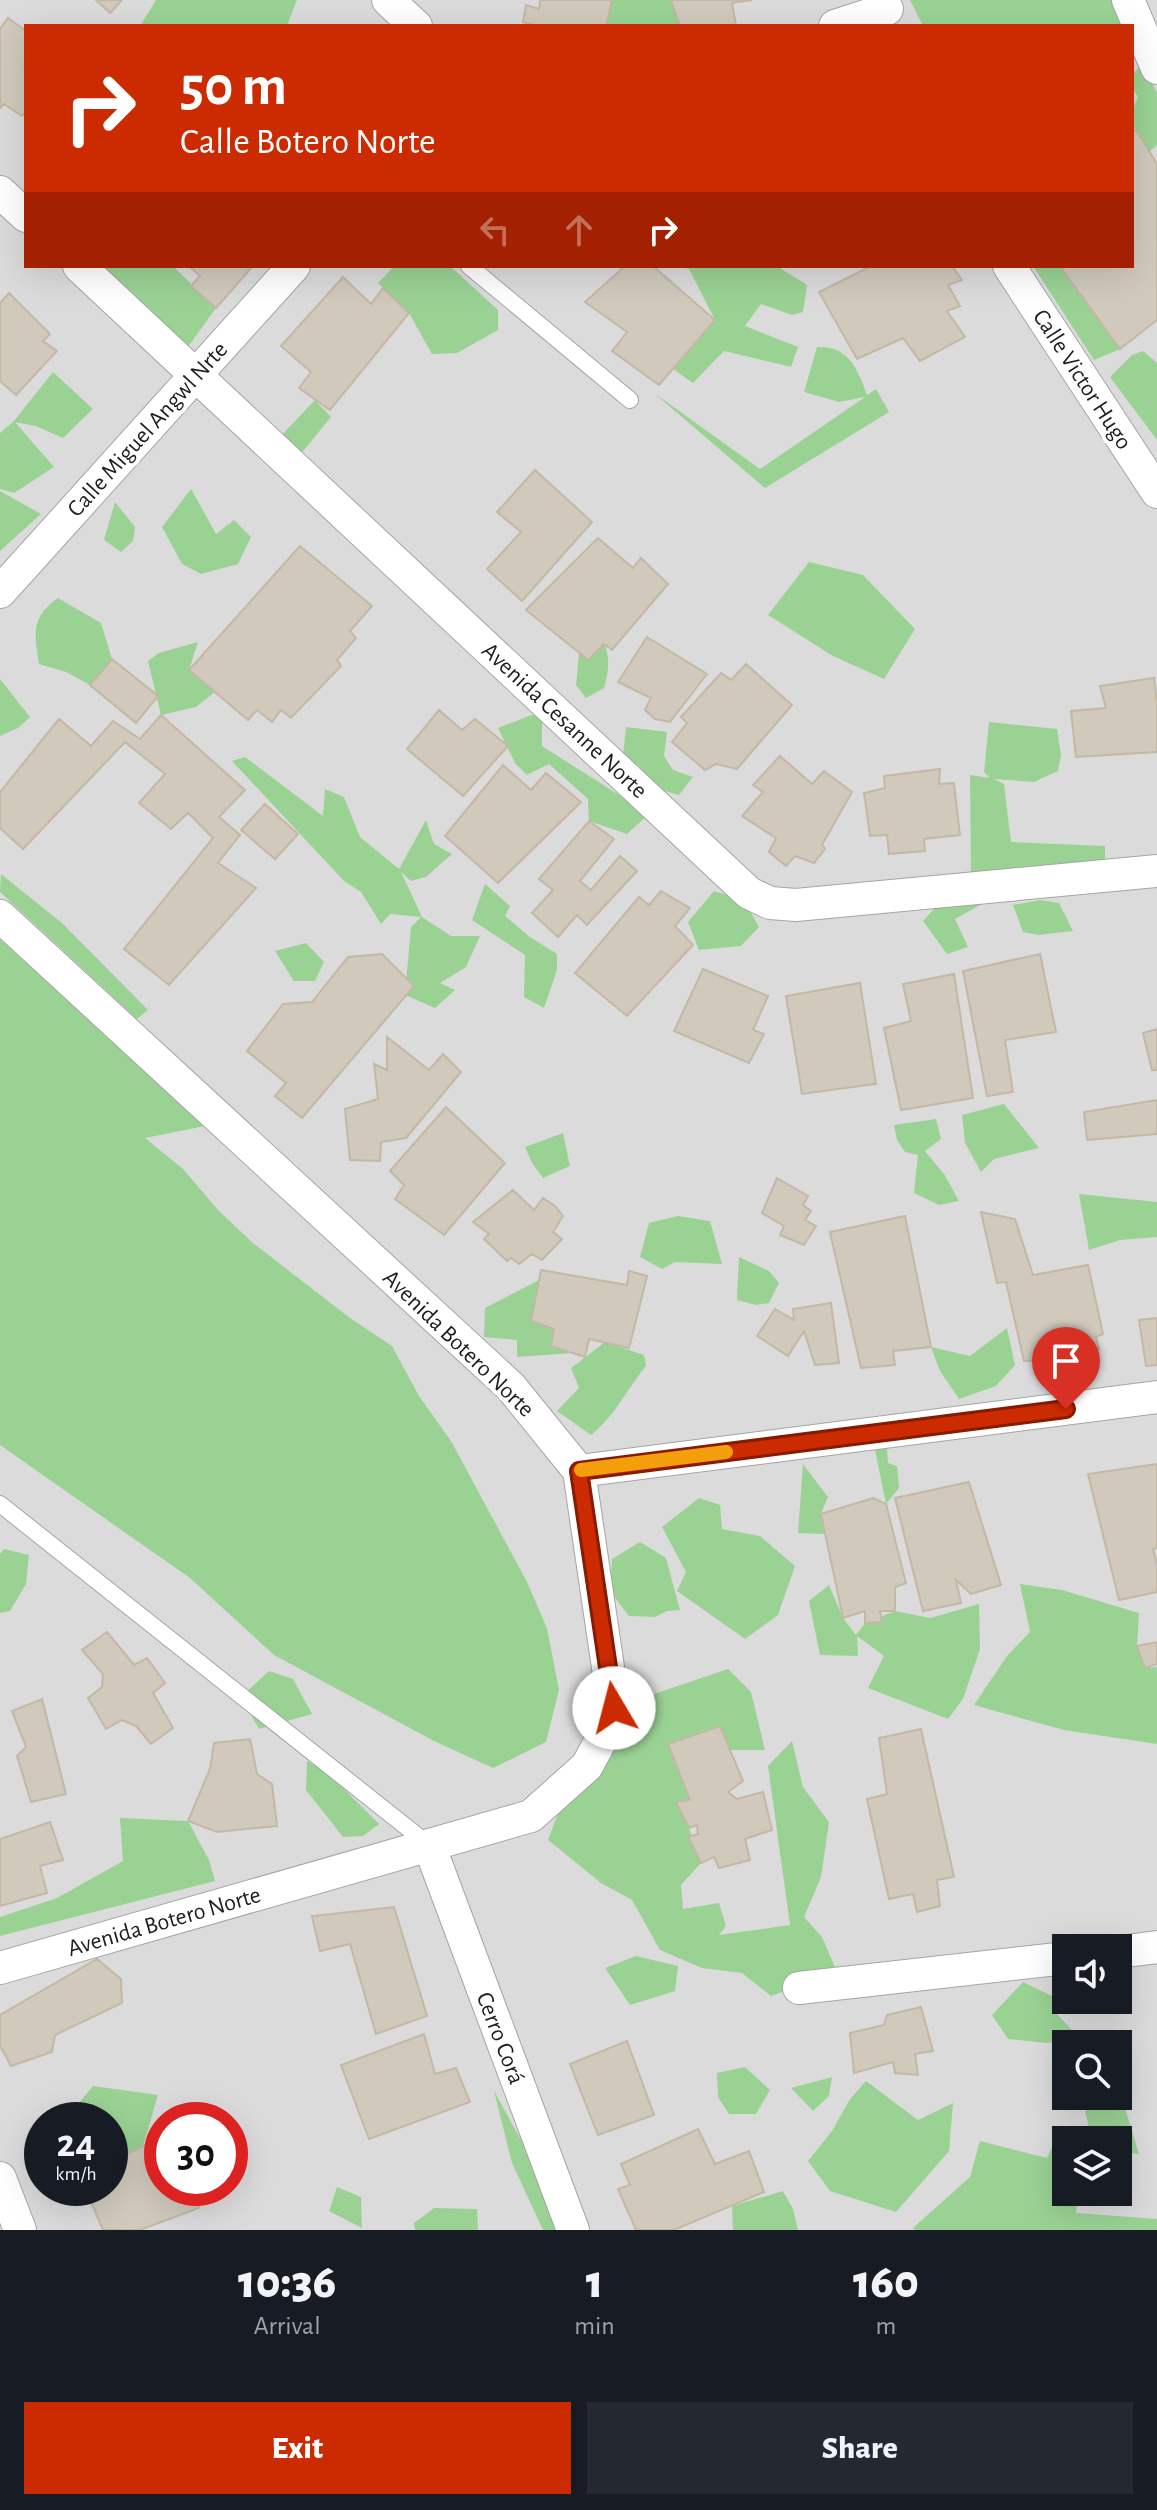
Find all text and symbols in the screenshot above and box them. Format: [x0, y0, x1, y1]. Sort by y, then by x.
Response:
icon: right [48, 56, 152, 160]
text: 50 m [180, 59, 287, 115]
text: Calle Botero Norte [180, 124, 436, 160]
icon: left [473, 208, 517, 252]
icon: ahead [557, 208, 601, 252]
icon: right [641, 208, 685, 252]
street label: Calle Victor Hugo [1028, 305, 1136, 454]
street label: Calle Miguel Angwl Nrte [63, 338, 232, 522]
street label: Avenida Cesanne Norte [477, 638, 651, 803]
street label: Avenida Botero Norte [378, 1266, 539, 1422]
pin [1032, 1327, 1100, 1409]
icon: arrive [1044, 1339, 1088, 1383]
position arrow [572, 1666, 656, 1750]
street label: Avenida Botero Norte [65, 1883, 264, 1961]
map controls [1052, 1934, 1132, 2206]
button: sound [1052, 1934, 1132, 2014]
street label: Cerro Corá [472, 1989, 529, 2088]
button: search [1052, 2030, 1132, 2110]
speed limit sign: 30 [144, 2102, 248, 2206]
text: 24 [57, 2124, 95, 2164]
button: layers [1052, 2126, 1132, 2206]
text: km/h [55, 2164, 97, 2184]
text: 10:36 [238, 2259, 336, 2307]
text: 1 [586, 2259, 603, 2307]
text: 160 [853, 2259, 919, 2307]
text: Arrival [254, 2313, 321, 2339]
text: min [574, 2313, 615, 2339]
text: m [875, 2313, 896, 2339]
button: Exit [24, 2402, 571, 2494]
button: Share [587, 2402, 1133, 2494]

